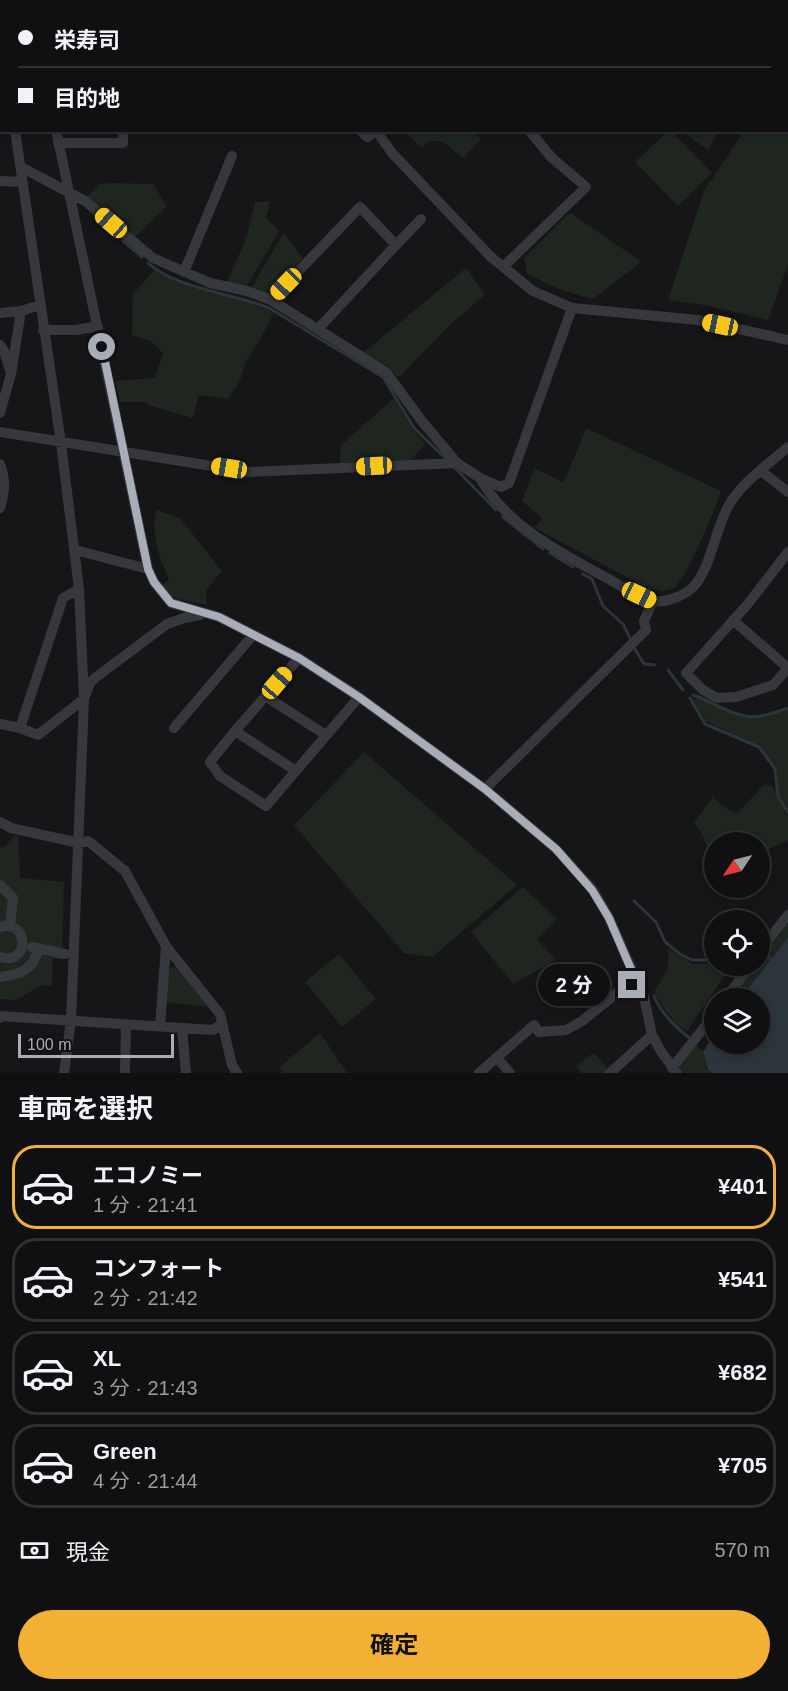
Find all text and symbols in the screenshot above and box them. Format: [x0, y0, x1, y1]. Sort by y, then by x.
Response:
text: 栄寿司 [54, 28, 120, 53]
text: 目的地 [54, 86, 120, 111]
car [92, 204, 130, 242]
car [267, 265, 305, 303]
car [701, 312, 739, 338]
route start [88, 333, 115, 360]
car [210, 456, 248, 480]
car [356, 456, 392, 476]
car [619, 579, 659, 611]
car [258, 664, 296, 702]
north arrow [704, 832, 770, 898]
map controls [704, 832, 770, 1054]
button: locate [704, 910, 770, 976]
callout: 2 分 [539, 964, 611, 1006]
route end [618, 971, 645, 998]
text: 2 分 [556, 974, 592, 996]
button: layers [704, 988, 770, 1054]
scale bar [18, 1031, 174, 1058]
text: 100 m [27, 1036, 71, 1053]
text: 車両を選択 [18, 1094, 153, 1124]
icon: car [21, 1160, 75, 1214]
text: エコノミー [93, 1163, 203, 1188]
text: ¥401 [718, 1174, 767, 1199]
text: 1 分 · 21:41 [93, 1194, 198, 1216]
icon: car [21, 1253, 75, 1307]
text: コンフォート [93, 1256, 224, 1281]
text: ¥541 [718, 1267, 767, 1292]
text: 2 分 · 21:42 [93, 1287, 198, 1309]
icon: car [21, 1346, 75, 1400]
text: XL [93, 1346, 121, 1371]
text: ¥682 [718, 1360, 767, 1385]
text: 3 分 · 21:43 [93, 1377, 198, 1399]
icon: car [21, 1439, 75, 1493]
text: Green [93, 1439, 157, 1464]
text: ¥705 [718, 1453, 767, 1478]
text: 4 分 · 21:44 [93, 1470, 198, 1492]
icon: cash [18, 1534, 51, 1567]
text: 570 m [714, 1539, 770, 1561]
text: 現金 [66, 1540, 110, 1565]
button: 確定 [18, 1610, 770, 1679]

